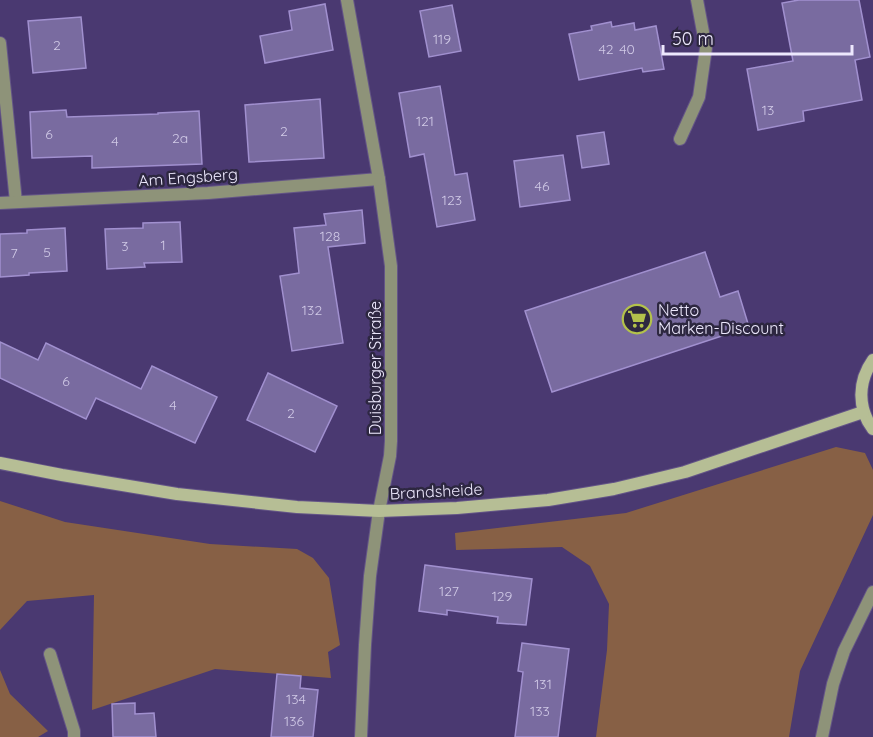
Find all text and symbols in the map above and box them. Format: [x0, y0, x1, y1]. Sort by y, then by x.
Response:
scale bar [663, 18, 852, 56]
text: 50 m [672, 27, 714, 50]
house number: 119 [433, 30, 451, 48]
house number: 2 [53, 36, 61, 54]
house number: 42 [598, 40, 614, 58]
house number: 40 [619, 40, 635, 58]
house number: 13 [762, 101, 774, 119]
house number: 121 [416, 112, 434, 130]
house number: 2 [280, 122, 288, 140]
house number: 6 [45, 125, 53, 143]
house number: 2a [172, 129, 188, 147]
house number: 4 [111, 132, 119, 150]
street label: Am Engsberg [138, 164, 238, 190]
house number: 46 [535, 177, 550, 195]
house number: 123 [442, 191, 462, 209]
house number: 128 [320, 227, 340, 245]
house number: 1 [160, 236, 166, 254]
house number: 3 [121, 237, 129, 255]
house number: 5 [43, 243, 51, 261]
house number: 7 [10, 244, 18, 262]
place label: Netto Marken-Discount [658, 300, 784, 338]
house number: 132 [302, 301, 322, 319]
street label: Duisburger Straße [365, 301, 385, 435]
supermarket icon: Netto Marken-Discount [621, 303, 653, 335]
house number: 6 [62, 372, 70, 390]
house number: 4 [169, 396, 177, 414]
house number: 2 [287, 404, 295, 422]
street label: Brandsheide [389, 479, 483, 503]
house number: 127 [439, 582, 459, 600]
house number: 129 [492, 587, 513, 605]
house number: 131 [534, 675, 552, 693]
house number: 134 [286, 690, 306, 708]
house number: 133 [530, 702, 550, 720]
house number: 136 [284, 712, 304, 730]

